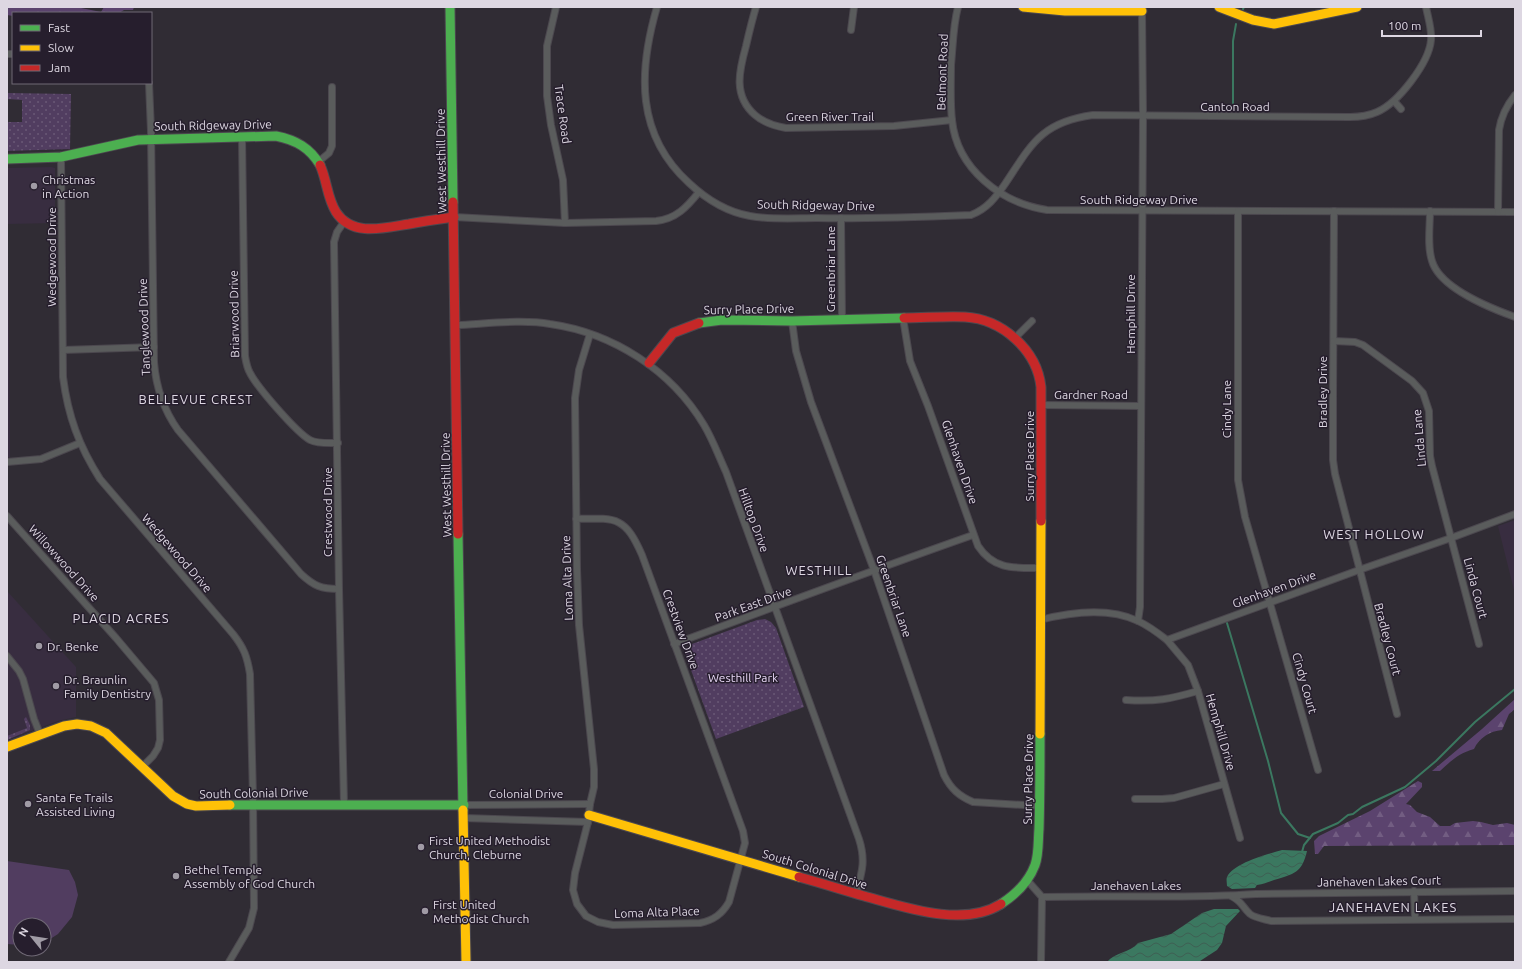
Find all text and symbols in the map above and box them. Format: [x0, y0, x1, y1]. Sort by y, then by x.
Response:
legend [12, 12, 152, 84]
scale bar [1382, 12, 1481, 38]
text: 100 m [1388, 19, 1421, 32]
text: Fast [48, 21, 70, 34]
street label: Belmont Road [934, 33, 950, 111]
text: Slow [48, 41, 74, 54]
text: Jam [48, 61, 70, 74]
street label: Trace Road [552, 84, 574, 144]
street label: Canton Road [1200, 100, 1270, 113]
street label: West Westhill Drive [434, 108, 448, 214]
street label: Green River Trail [786, 110, 874, 123]
street label: South Ridgeway Drive [154, 117, 272, 133]
place label: Christmas in Action [42, 173, 95, 200]
marker: Christmas in Action [29, 181, 39, 191]
street label: South Ridgeway Drive [1080, 193, 1198, 206]
street label: South Ridgeway Drive [757, 197, 875, 213]
street label: Wedgewood Drive [45, 207, 58, 307]
street label: Greenbriar Lane [824, 226, 837, 312]
street label: Briarwood Drive [227, 270, 241, 358]
street label: Hemphill Drive [1124, 274, 1137, 354]
street label: Tanglewood Drive [136, 278, 152, 376]
street label: Surry Place Drive [703, 302, 795, 316]
street label: Bradley Drive [1316, 356, 1329, 428]
street label: Cindy Lane [1220, 380, 1233, 438]
street label: Gardner Road [1054, 388, 1128, 401]
district label: BELLEVUE CREST [139, 392, 253, 406]
street label: Linda Lane [1410, 409, 1428, 467]
street label: Surry Place Drive [1023, 411, 1036, 501]
street label: Glenhaven Drive [940, 418, 980, 506]
street label: West Westhill Drive [439, 432, 453, 538]
street label: Crestwood Drive [321, 467, 334, 557]
street label: Hilltop Drive [736, 486, 772, 554]
street label: Wedgewood Drive [139, 511, 215, 595]
street label: Willowwood Drive [26, 522, 102, 604]
district label: WEST HOLLOW [1323, 527, 1425, 541]
street label: Loma Alta Drive [559, 535, 575, 621]
street label: Greenbriar Lane [874, 553, 914, 639]
street label: Linda Court [1462, 556, 1490, 620]
district label: WESTHILL [786, 563, 852, 577]
street label: Glenhaven Drive [1230, 568, 1318, 610]
street label: Park East Drive [713, 584, 793, 624]
street label: Crestview Drive [660, 587, 702, 671]
street label: Bradley Court [1372, 602, 1404, 677]
district label: PLACID ACRES [72, 611, 170, 625]
place label: Dr. Benke [47, 640, 99, 653]
marker: Dr. Benke [34, 641, 44, 651]
street label: Cindy Court [1290, 651, 1320, 715]
park label: Westhill Park [708, 671, 778, 684]
place label: Dr. Braunlin Family Dentistry [64, 673, 151, 700]
marker: Dr. Braunlin Family Dentistry [51, 681, 61, 691]
street label: Hemphill Drive [1204, 692, 1238, 772]
street label: Surry Place Drive [1021, 733, 1035, 825]
street label: South Colonial Drive [199, 786, 309, 800]
street label: Colonial Drive [489, 787, 563, 800]
place label: Santa Fe Trails Assisted Living [36, 791, 115, 818]
marker: Santa Fe Trails Assisted Living [23, 799, 33, 809]
place label: First United Methodist Church, Cleburne [429, 834, 550, 861]
marker: First United Methodist Church, Cleburne [416, 842, 426, 852]
street label: South Colonial Drive [761, 847, 869, 891]
place label: Bethel Temple Assembly of God Church [184, 863, 315, 890]
marker: Bethel Temple Assembly of God Church [171, 871, 181, 881]
street label: Janehaven Lakes Court [1317, 873, 1441, 889]
street label: Janehaven Lakes [1091, 879, 1181, 892]
place label: First United Methodist Church [433, 898, 529, 925]
district label: JANEHAVEN LAKES [1329, 900, 1457, 914]
street label: Loma Alta Place [614, 904, 700, 920]
marker: First United Methodist Church [420, 906, 430, 916]
north arrow [12, 917, 52, 957]
text: N [16, 925, 31, 939]

